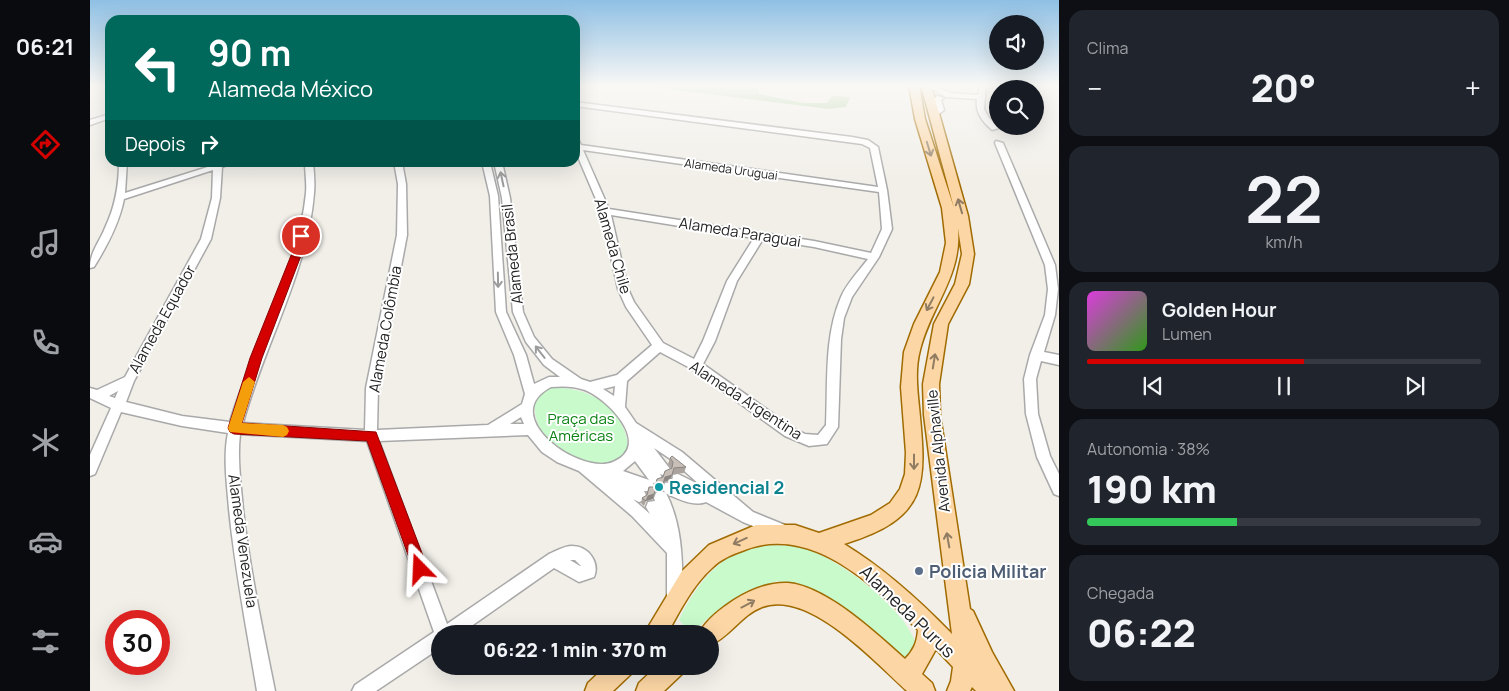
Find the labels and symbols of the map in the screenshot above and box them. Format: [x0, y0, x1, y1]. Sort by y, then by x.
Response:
one-way arrow [925, 141, 935, 157]
street label: Alameda Uruguai [683, 154, 779, 184]
one-way arrow [497, 171, 506, 187]
street label: Alameda Chile [589, 196, 637, 296]
one-way arrow [954, 199, 964, 215]
street label: Alameda Brasil [496, 203, 528, 305]
street label: Alameda Paraguai [678, 212, 802, 252]
pin [280, 215, 322, 257]
street label: Alameda Equador [124, 261, 201, 377]
street label: Alameda Colômbia [364, 264, 406, 394]
one-way arrow [494, 272, 503, 288]
one-way arrow [925, 296, 935, 311]
one-way arrow [535, 346, 546, 359]
one-way arrow [929, 353, 939, 369]
street label: Alameda Argentina [685, 356, 807, 444]
street label: Avenida Alphaville [921, 388, 955, 513]
park label: Praça das Américas [547, 408, 615, 446]
one-way arrow [909, 454, 919, 470]
street label: Alameda Venezuela [223, 473, 263, 609]
place label: Residencial 2 [669, 475, 784, 499]
marker: Residencial 2 [653, 481, 665, 493]
one-way arrow [943, 532, 953, 548]
one-way arrow [733, 536, 748, 546]
position arrow [393, 542, 445, 594]
street label: Alameda Purus [855, 559, 961, 663]
place label: Policia Militar [929, 559, 1047, 583]
marker: Policia Militar [913, 565, 925, 577]
one-way arrow [740, 598, 754, 608]
speed limit sign: 30 [105, 610, 170, 675]

